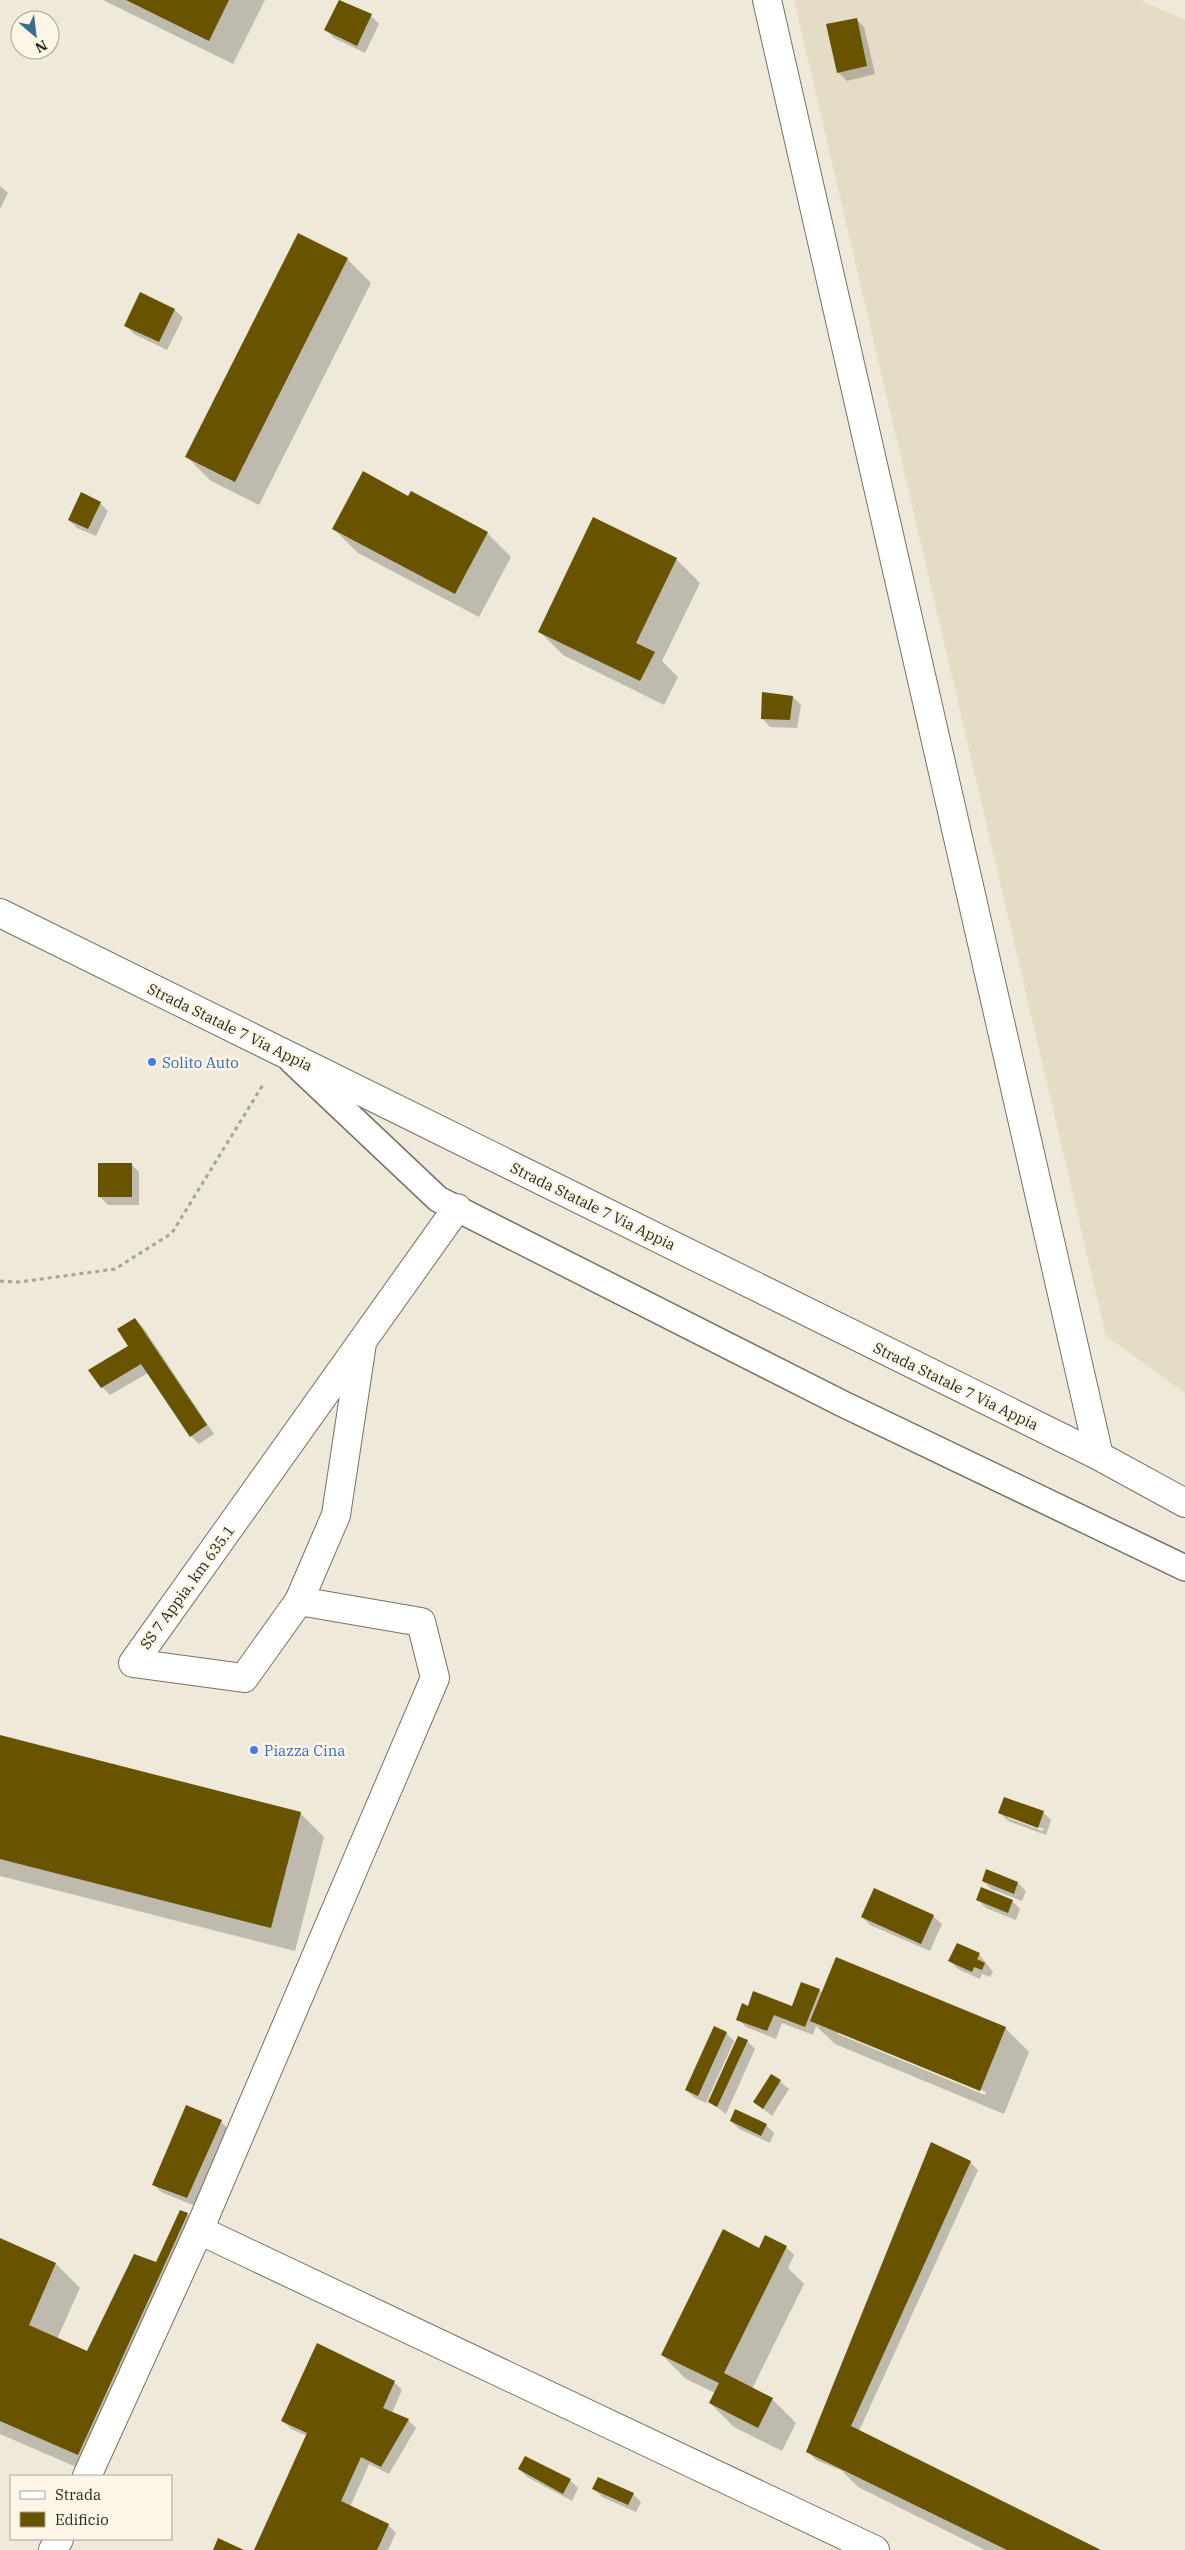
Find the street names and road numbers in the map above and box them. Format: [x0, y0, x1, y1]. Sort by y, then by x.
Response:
street label: Strada Statale 7 Via Appia [144, 979, 316, 1075]
street label: Strada Statale 7 Via Appia [507, 1158, 679, 1254]
street label: Strada Statale 7 Via Appia [870, 1338, 1042, 1434]
street label: SS 7 Appia, km 635.1 [136, 1521, 238, 1653]

